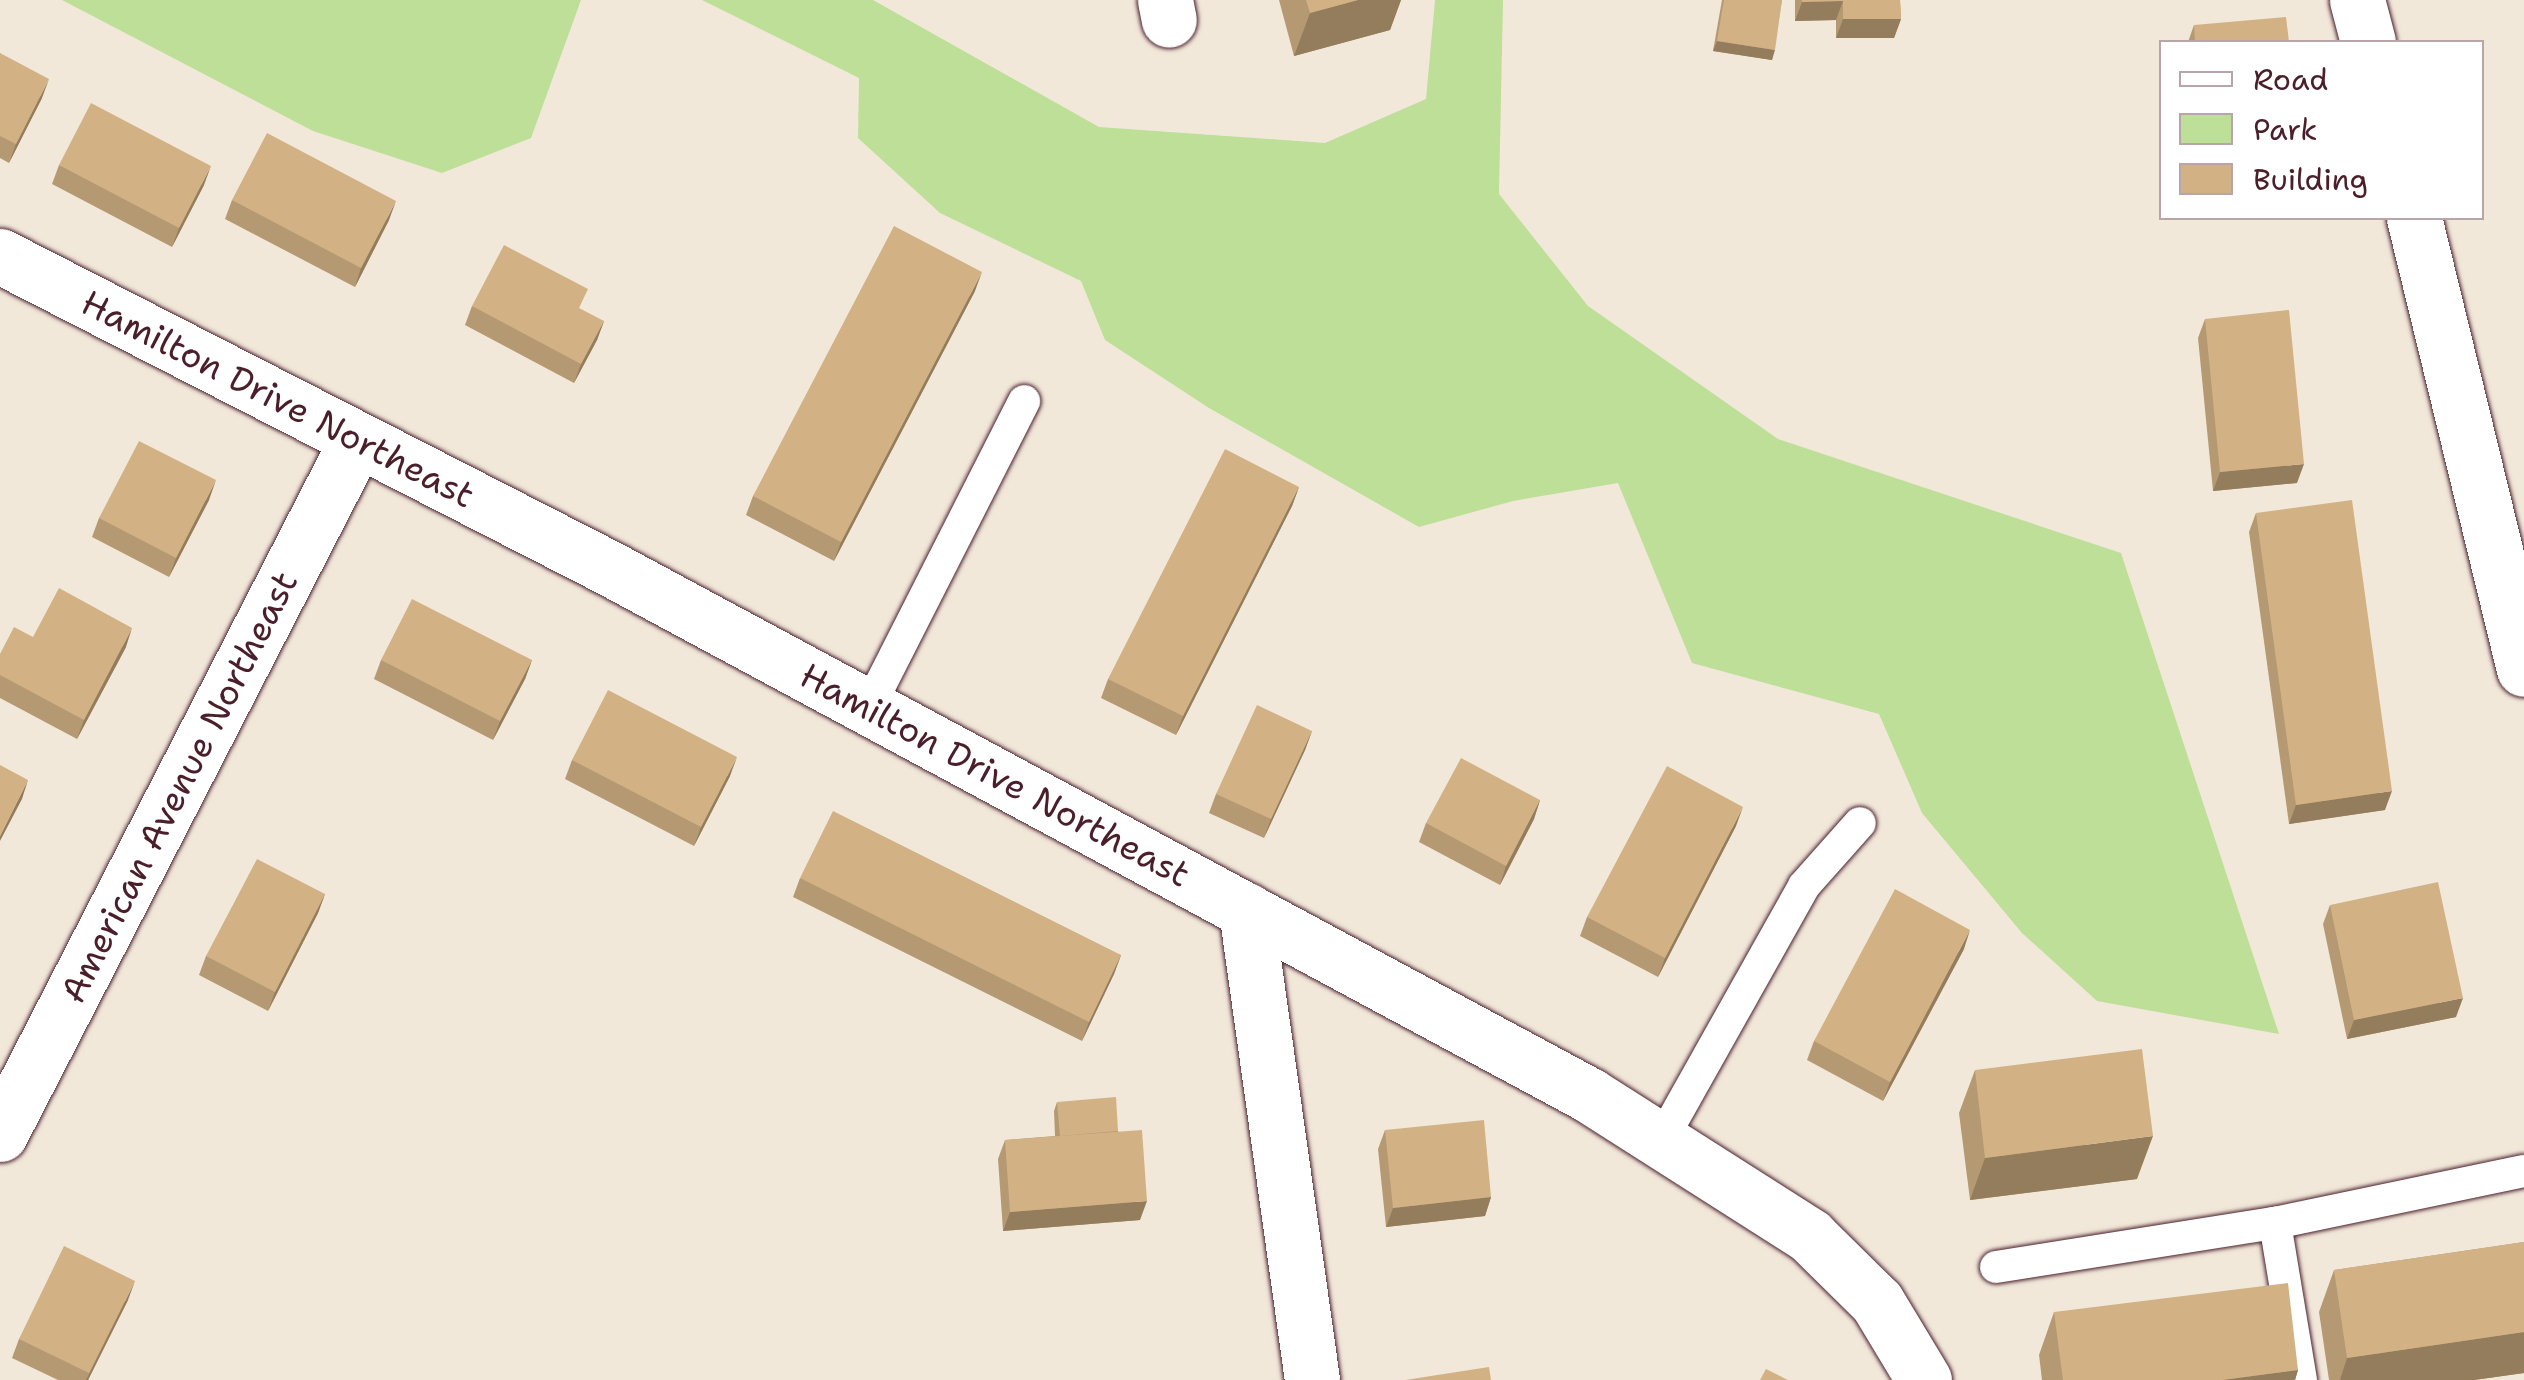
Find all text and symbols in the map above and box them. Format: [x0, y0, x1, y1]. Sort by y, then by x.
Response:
legend [2159, 40, 2484, 220]
text: Road [2253, 59, 2328, 100]
text: Park [2253, 109, 2317, 150]
text: Building [2253, 159, 2368, 200]
street label: Hamilton Drive Northeast [75, 282, 481, 516]
street label: American Avenue Northeast [52, 564, 306, 1010]
street label: Hamilton Drive Northeast [793, 654, 1197, 896]

